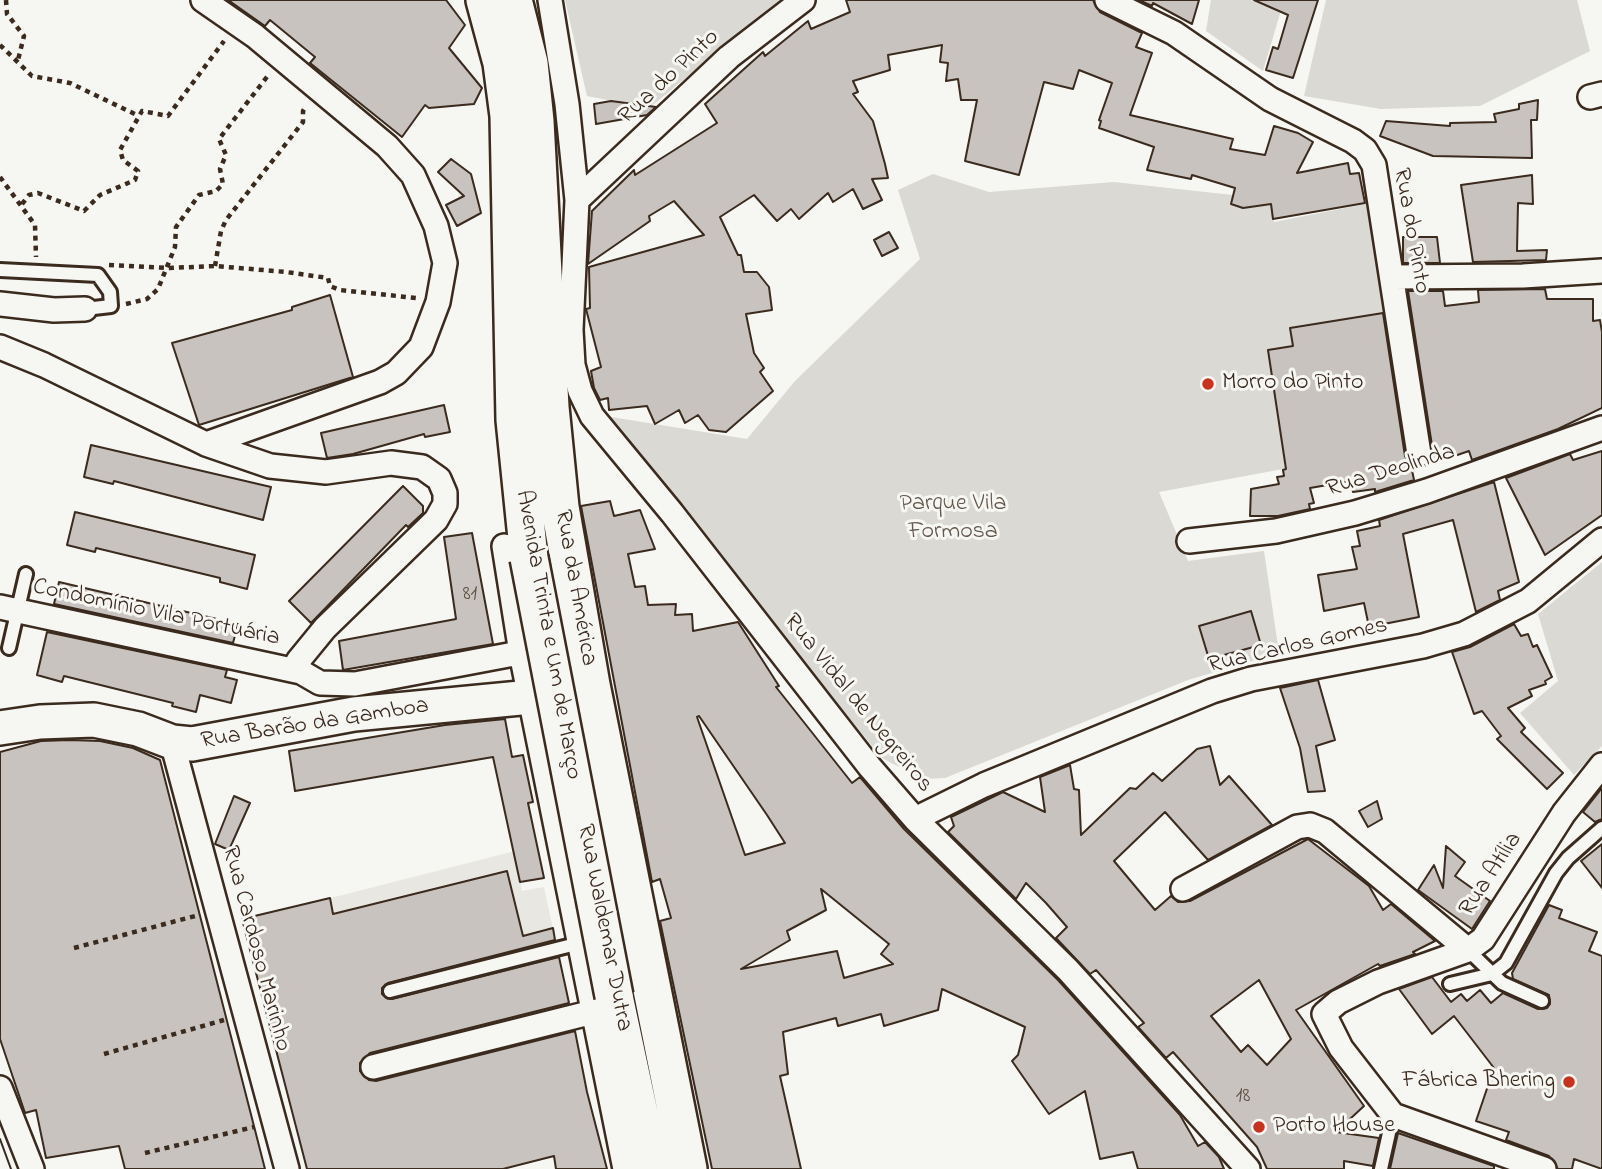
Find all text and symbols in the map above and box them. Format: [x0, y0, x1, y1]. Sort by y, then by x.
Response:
street label: Rua do Pinto [614, 24, 726, 132]
street label: Rua do Pinto [1385, 166, 1435, 296]
place label: Morro do Pinto [1222, 370, 1364, 398]
marker: Morro do Pinto [1200, 376, 1216, 392]
street label: Rua Deolinda [1323, 439, 1459, 505]
street label: Avenida Trinta e Um de Março [507, 488, 587, 782]
park label: Parque Vila Formosa [899, 491, 1007, 547]
street label: Rua da América [546, 508, 602, 668]
street label: Condomínio Vila Portuária [30, 574, 282, 654]
house number: 81 [463, 583, 477, 609]
street label: Rua Vidal de Negreiros [776, 609, 938, 799]
street label: Rua Carlos Gomes [1205, 612, 1391, 682]
street label: Rua Barão da Gamboa [199, 693, 431, 757]
street label: Rua Waldemar Dutra [569, 822, 637, 1034]
street label: Rua Atília [1454, 828, 1530, 922]
street label: Rua Cardoso Marinho [214, 843, 296, 1055]
place label: Fábrica Bhering [1402, 1068, 1555, 1096]
marker: Fábrica Bhering [1561, 1074, 1577, 1090]
house number: 18 [1236, 1085, 1250, 1111]
place label: Porto House [1273, 1113, 1395, 1141]
marker: Porto House [1251, 1119, 1267, 1135]

